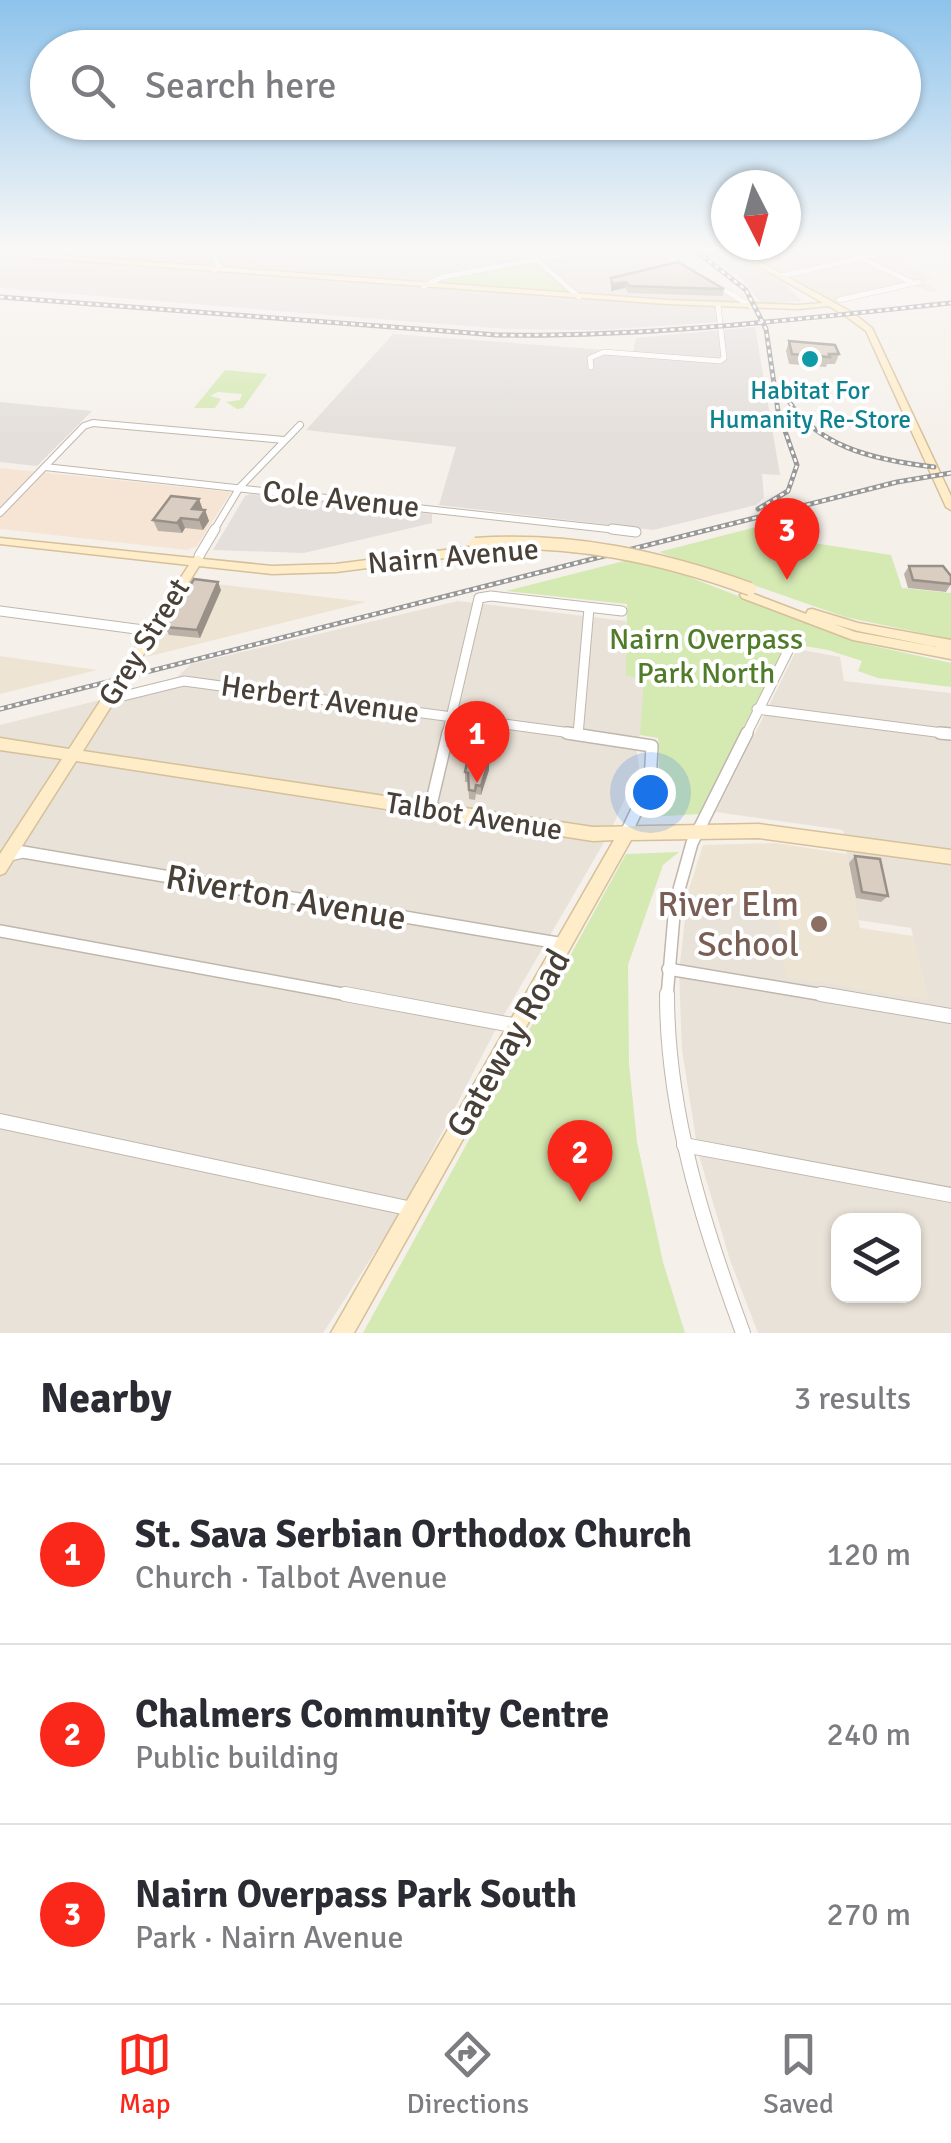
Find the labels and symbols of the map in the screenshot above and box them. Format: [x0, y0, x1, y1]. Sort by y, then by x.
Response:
north arrow [711, 170, 801, 260]
marker: Habitat For Humanity Re-Store [799, 348, 821, 370]
place label: Habitat For Humanity Re-Store [709, 375, 911, 435]
street label: Cole Avenue [261, 473, 421, 526]
pin: 3 [754, 498, 820, 580]
street label: Nairn Avenue [366, 531, 540, 582]
street label: Grey Street [91, 572, 198, 713]
park label: Nairn Overpass Park North [609, 621, 803, 692]
street label: Herbert Avenue [218, 667, 421, 732]
pin: 1 [444, 700, 510, 783]
your location [625, 767, 676, 818]
street label: Talbot Avenue [383, 784, 565, 849]
street label: Riverton Avenue [162, 855, 409, 940]
place label: River Elm School [657, 883, 799, 966]
marker: River Elm School [808, 913, 830, 935]
street label: Gateway Road [437, 942, 580, 1145]
pin: 2 [548, 1120, 612, 1202]

